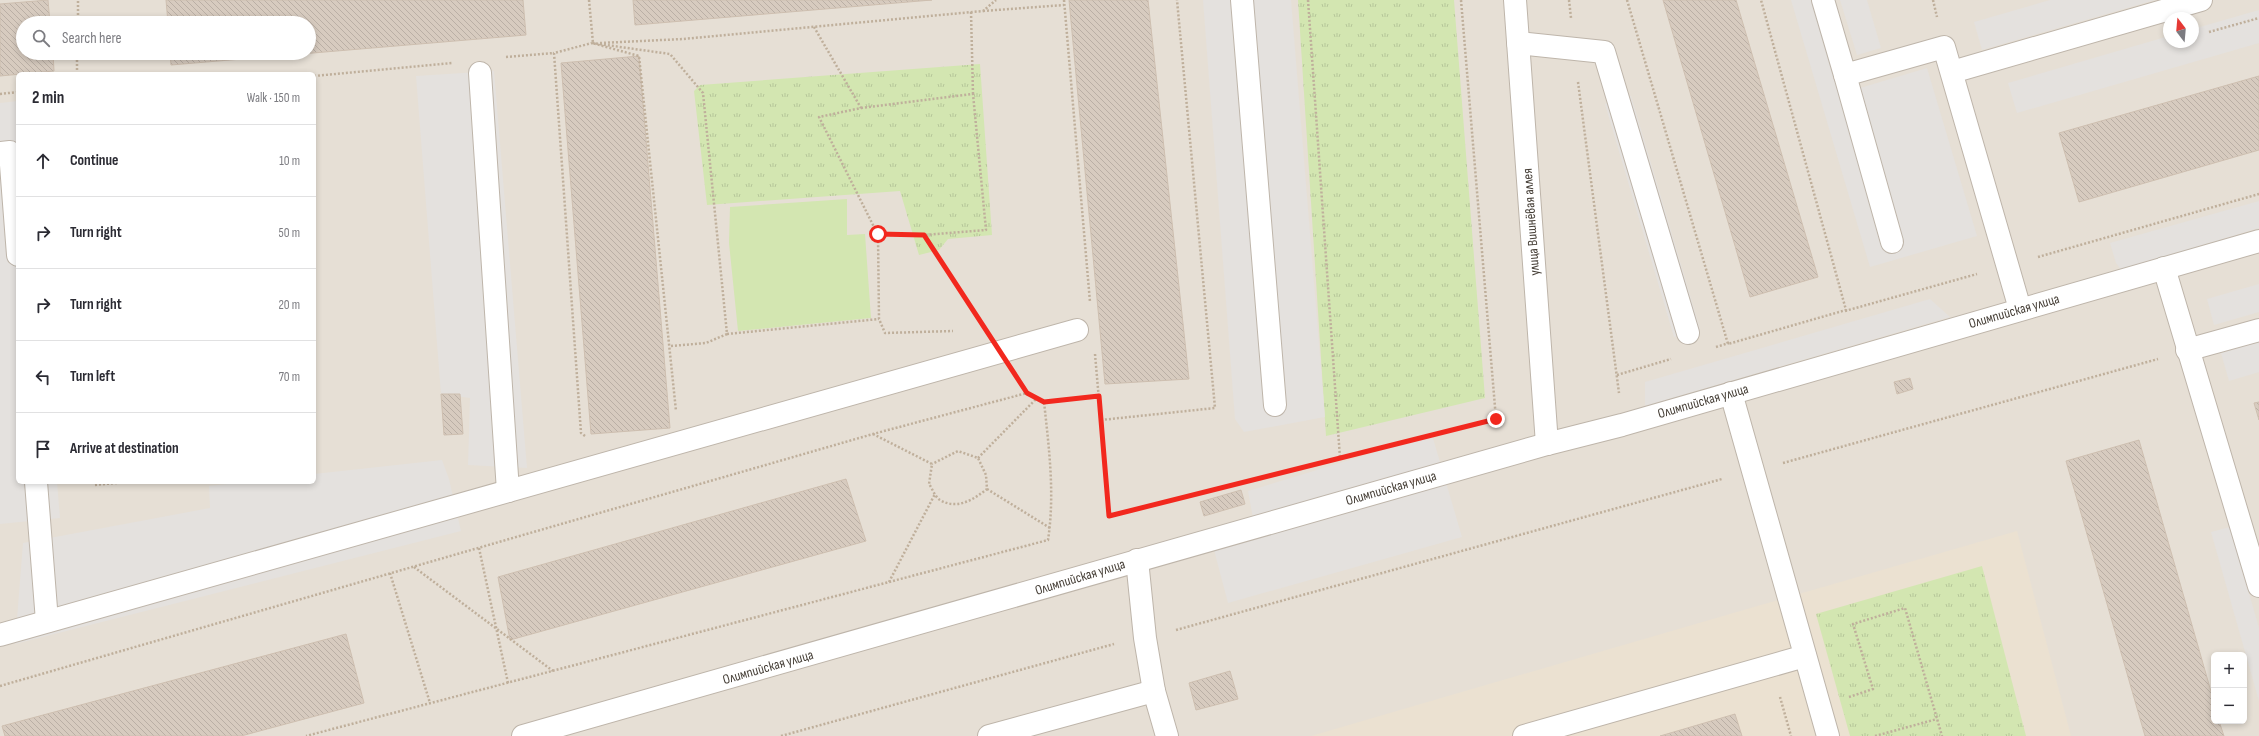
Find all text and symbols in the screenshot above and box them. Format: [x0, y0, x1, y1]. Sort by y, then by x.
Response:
north arrow [2163, 12, 2199, 48]
search box [16, 16, 316, 60]
icon: search [30, 27, 52, 49]
text: Search here [62, 29, 122, 48]
text: 2 min [32, 88, 64, 108]
text: Walk · 150 m [247, 90, 300, 106]
icon: ahead [32, 150, 54, 172]
text: Continue [70, 151, 119, 170]
text: 10 m [279, 153, 300, 169]
street label: улица Вишнёвая аллея [1519, 168, 1543, 276]
icon: right [32, 222, 54, 244]
text: Turn right [70, 223, 122, 242]
text: 50 m [279, 225, 300, 241]
route start [869, 225, 887, 243]
street label: Олимпийская улица [1967, 290, 2061, 332]
icon: right [32, 294, 54, 316]
text: Turn right [70, 295, 122, 314]
text: 20 m [278, 297, 300, 313]
icon: left [32, 366, 54, 388]
text: Turn left [70, 367, 115, 386]
text: 70 m [279, 369, 300, 385]
street label: Олимпийская улица [1656, 380, 1750, 422]
route end [1487, 410, 1505, 428]
icon: arrive [32, 438, 54, 460]
text: Arrive at destination [70, 439, 179, 458]
street label: Олимпийская улица [1344, 467, 1438, 509]
street label: Олимпийская улица [1033, 555, 1127, 599]
street label: Олимпийская улица [721, 646, 815, 688]
map controls [2211, 652, 2247, 724]
button: + [2211, 652, 2247, 688]
button: − [2211, 688, 2247, 724]

